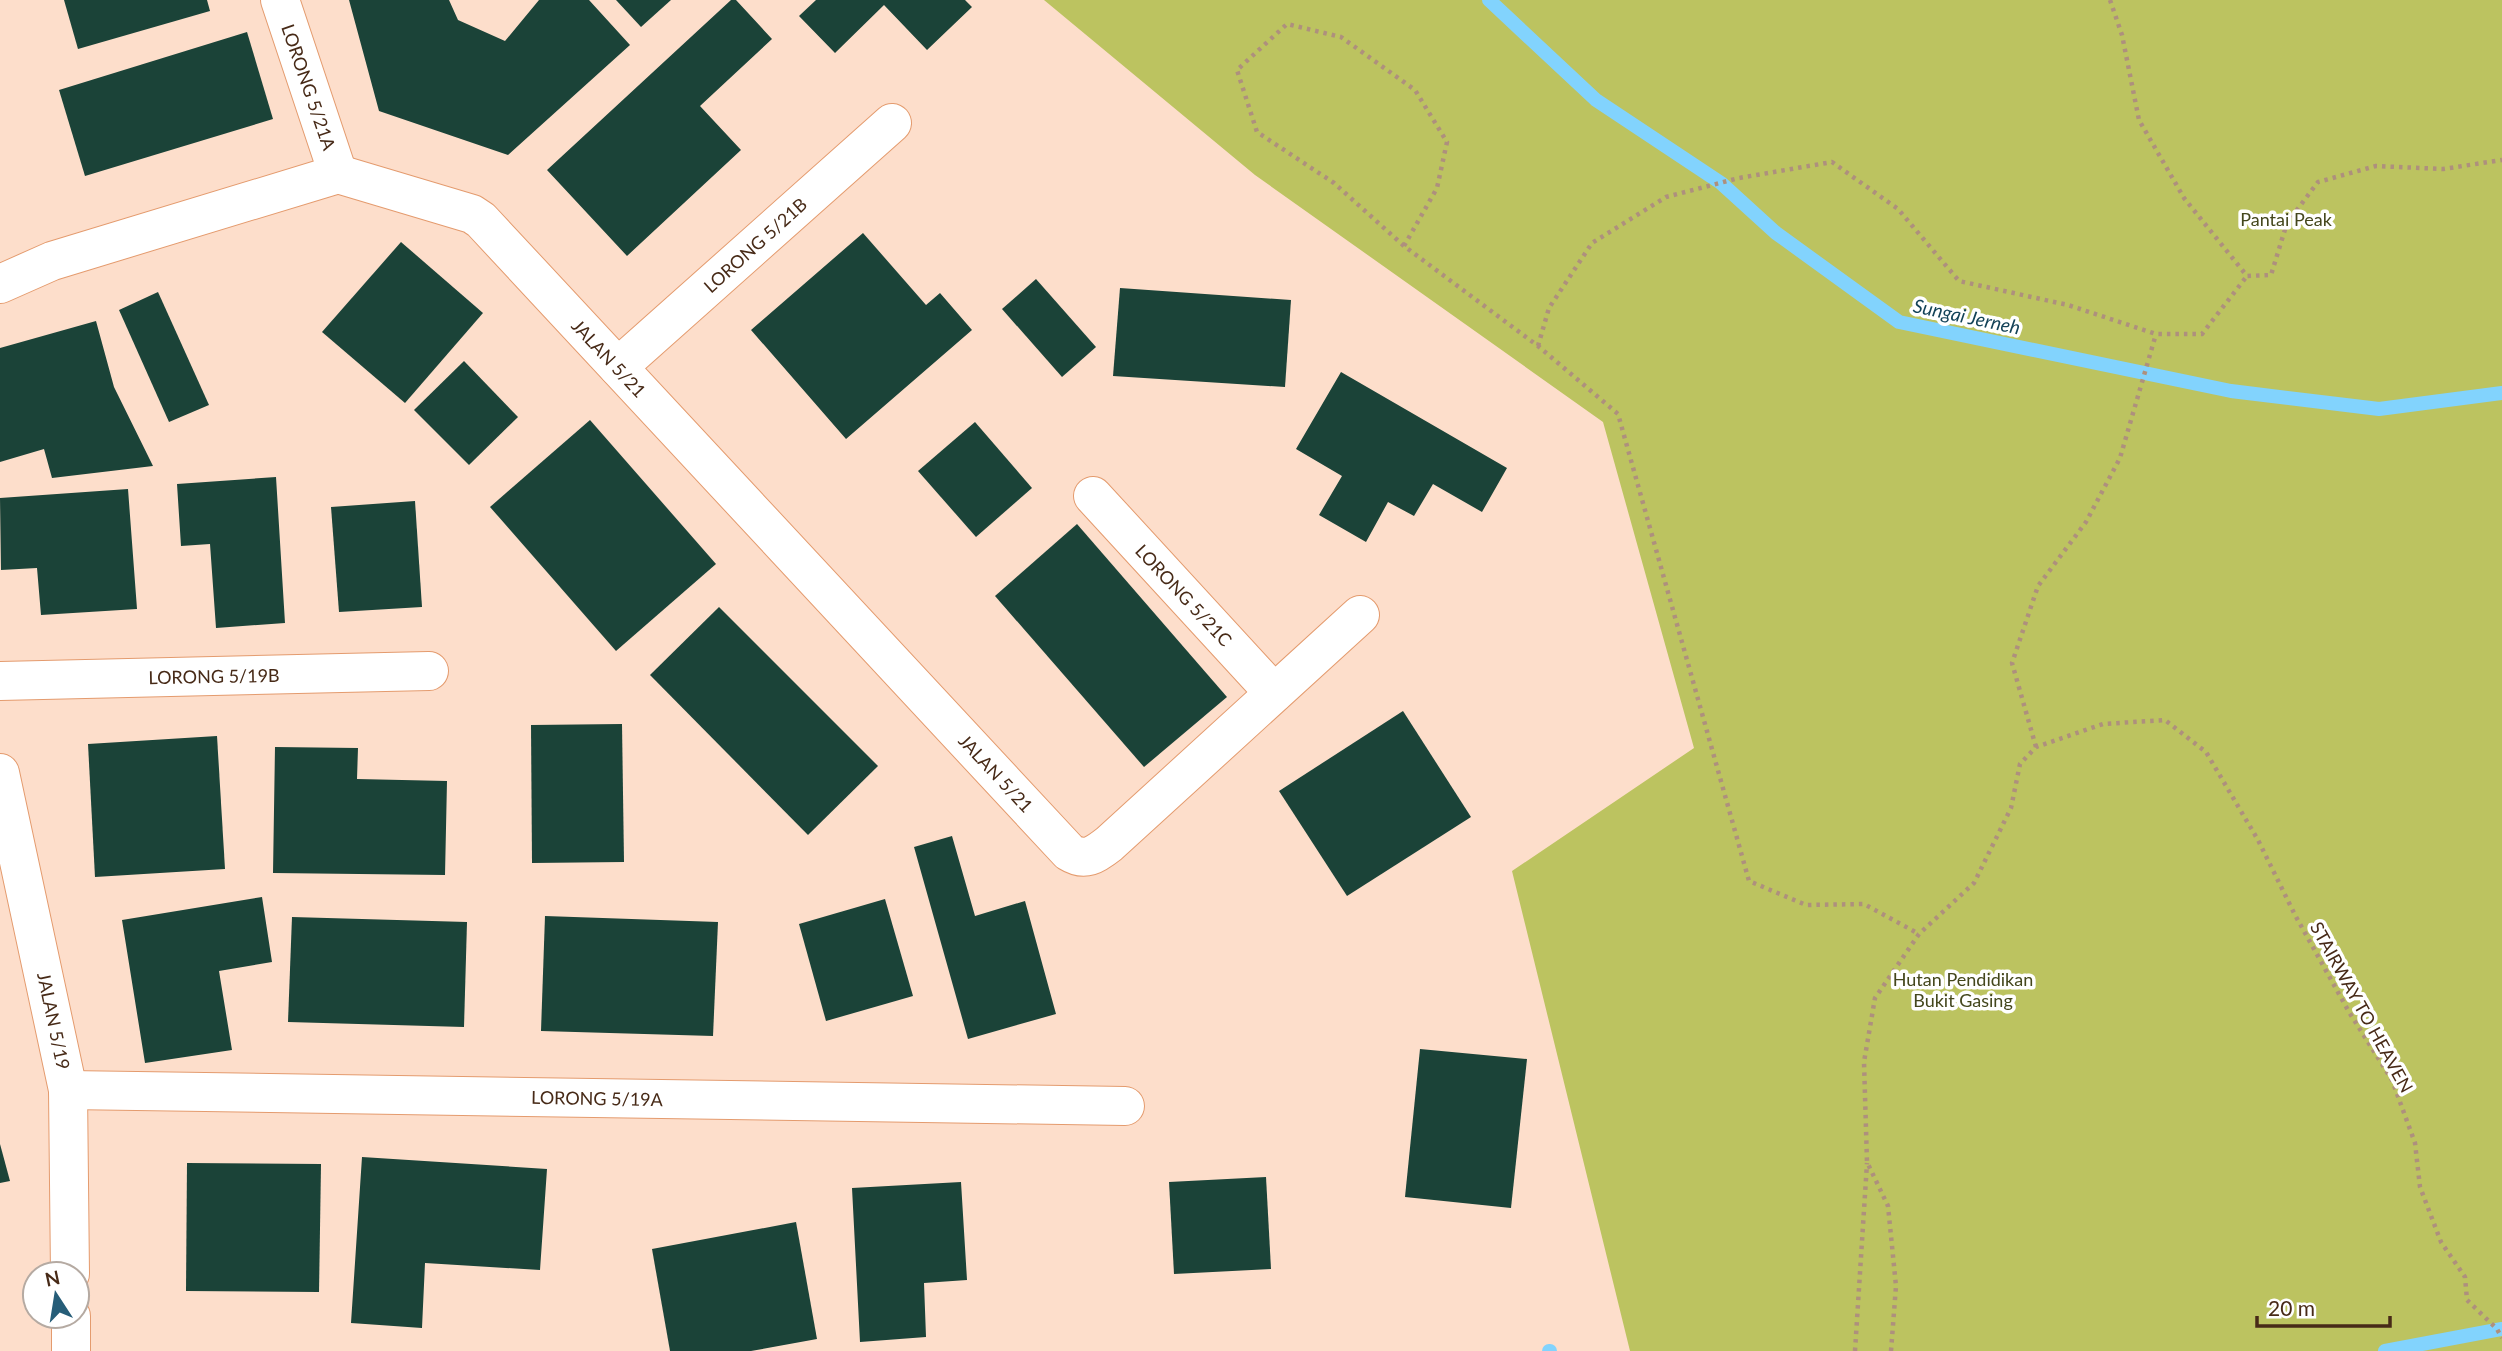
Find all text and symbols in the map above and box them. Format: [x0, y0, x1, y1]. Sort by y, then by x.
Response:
street label: LORONG 5/21A [277, 21, 341, 154]
street label: LORONG 5/21B [699, 193, 811, 297]
park label: Pantai Peak [2240, 208, 2333, 230]
water label: Sungai Jerneh [1911, 293, 2023, 339]
street label: JALAN 5/21 [567, 314, 651, 402]
street label: LORONG 5/21C [1131, 539, 1237, 651]
street label: LORONG 5/19B [148, 664, 280, 688]
street label: JALAN 5/21 [954, 729, 1038, 817]
street label: STAIRWAY TO HEAVEN [2306, 918, 2418, 1096]
park label: Hutan Pendidikan Bukit Gasing [1893, 968, 2033, 1011]
street label: JALAN 5/19 [33, 970, 75, 1072]
street label: LORONG 5/19A [531, 1086, 664, 1110]
north arrow [21, 1260, 91, 1330]
text: N [43, 1265, 62, 1291]
scale bar [2257, 1284, 2390, 1328]
text: 20 m [2268, 1295, 2315, 1320]

